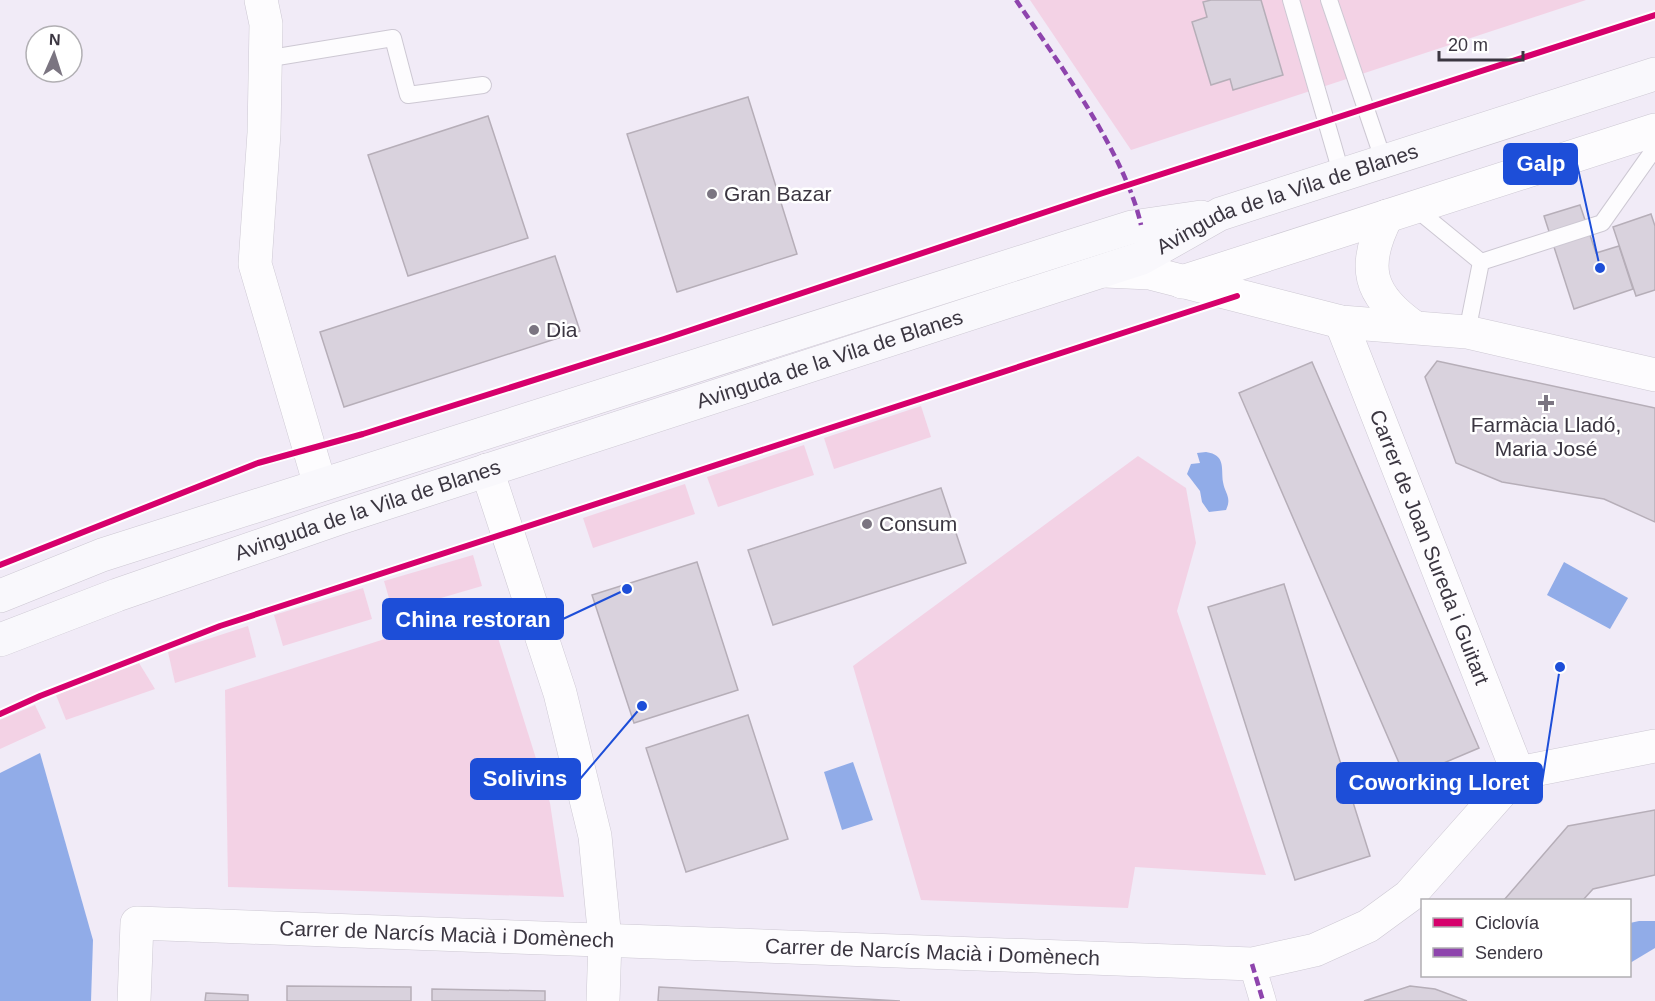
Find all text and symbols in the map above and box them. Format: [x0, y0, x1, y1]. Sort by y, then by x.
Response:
north arrow [24, 24, 84, 84]
scale bar [1439, 24, 1523, 62]
text: N [49, 31, 61, 48]
text: 20 m [1448, 35, 1488, 55]
street label: Avinguda de la Vila de Blanes [1152, 139, 1421, 259]
callout: Galp [1504, 144, 1577, 184]
text: Galp [1517, 151, 1565, 176]
place label: Gran Bazar [724, 182, 831, 205]
marker: Gran Bazar [705, 187, 719, 201]
street label: Avinguda de la Vila de Blanes [693, 305, 965, 413]
place label: Dia [546, 318, 578, 341]
marker: Dia [527, 323, 541, 337]
marker: Farmàcia Lladó, Maria José [1539, 396, 1553, 410]
street label: Carrer de Joan Sureda i Guitart [1366, 406, 1494, 688]
place label: Farmàcia Lladó, Maria José [1471, 413, 1621, 460]
street label: Avinguda de la Vila de Blanes [232, 455, 503, 564]
place label: Consum [879, 512, 957, 535]
marker: Consum [860, 517, 874, 531]
callout: China restoran [383, 599, 563, 639]
text: China restoran [395, 607, 551, 632]
callout: Solivins [471, 759, 580, 799]
callout: Coworking Lloret [1337, 763, 1542, 803]
text: Solivins [483, 766, 567, 791]
text: Coworking Lloret [1349, 770, 1530, 795]
legend [1421, 899, 1631, 977]
text: Ciclovía [1475, 913, 1540, 933]
street label: Carrer de Narcís Macià i Domènech [279, 916, 615, 952]
street label: Carrer de Narcís Macià i Domènech [765, 934, 1100, 969]
text: Sendero [1475, 943, 1543, 963]

